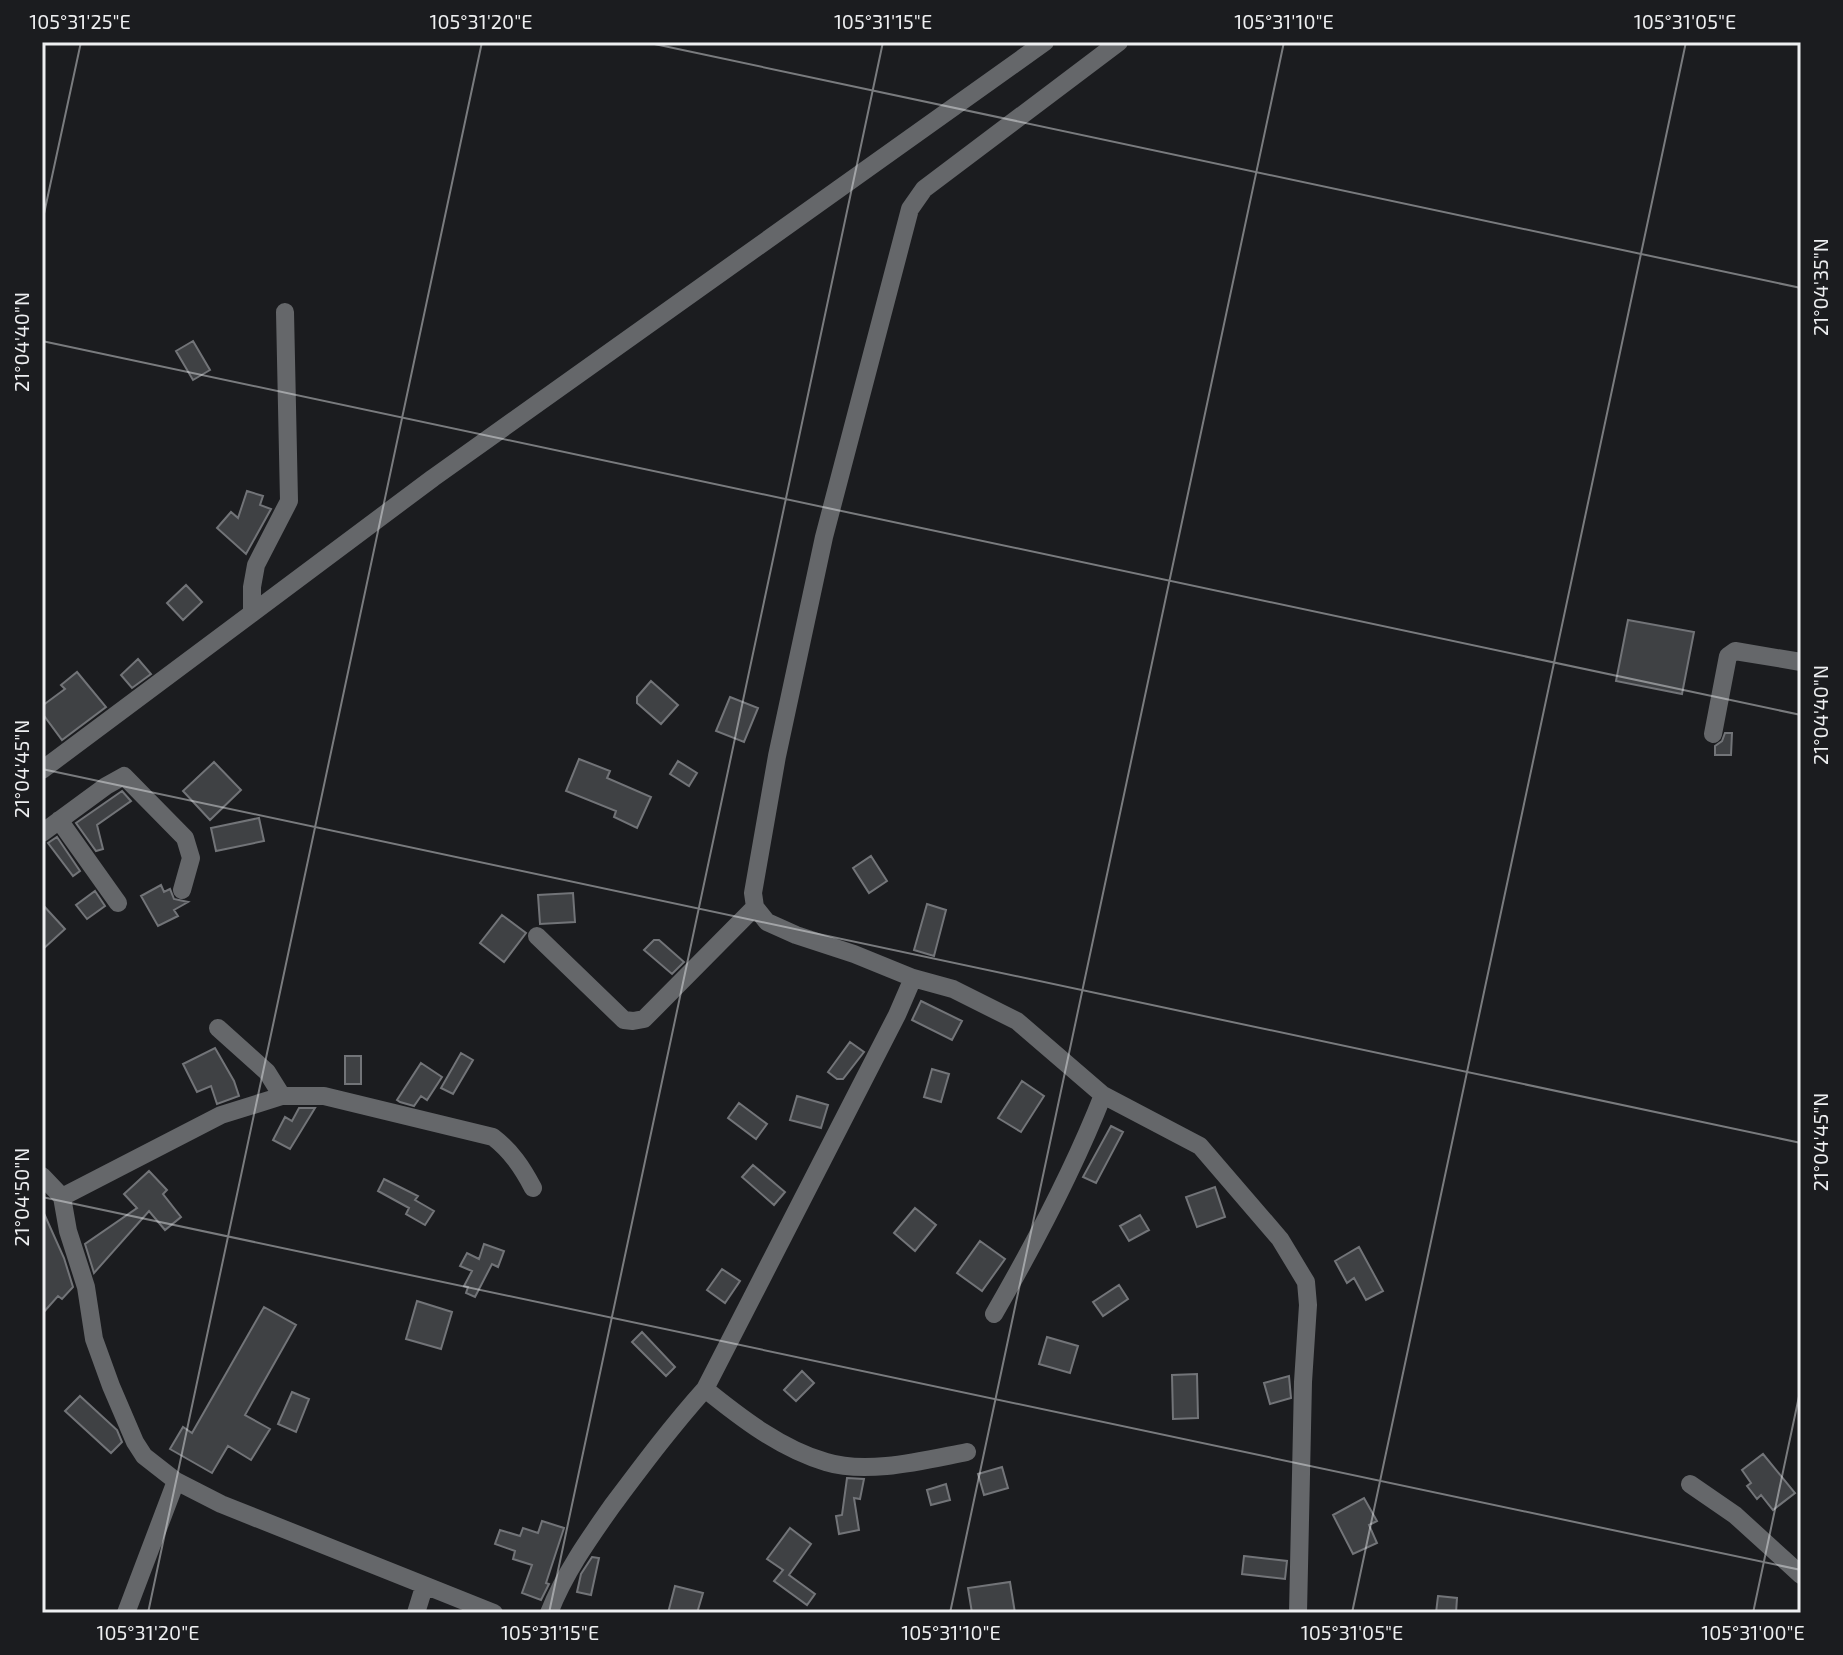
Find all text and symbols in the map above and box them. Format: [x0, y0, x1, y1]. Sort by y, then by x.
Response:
text: 105°31'25"E [29, 9, 131, 33]
text: 105°31'20"E [430, 9, 532, 33]
text: 105°31'15"E [834, 9, 932, 33]
text: 105°31'10"E [1234, 9, 1334, 33]
text: 105°31'05"E [1634, 9, 1736, 33]
text: 21°04'35"N [1808, 238, 1832, 336]
text: 21°04'40"N [9, 292, 33, 392]
text: 21°04'40"N [1808, 665, 1832, 765]
text: 21°04'45"N [9, 720, 33, 818]
text: 21°04'45"N [1808, 1093, 1832, 1191]
text: 21°04'50"N [9, 1148, 33, 1246]
text: 105°31'20"E [97, 1620, 199, 1644]
text: 105°31'15"E [501, 1620, 599, 1644]
text: 105°31'10"E [901, 1620, 1001, 1644]
text: 105°31'05"E [1301, 1620, 1403, 1644]
text: 105°31'00"E [1701, 1620, 1805, 1644]

